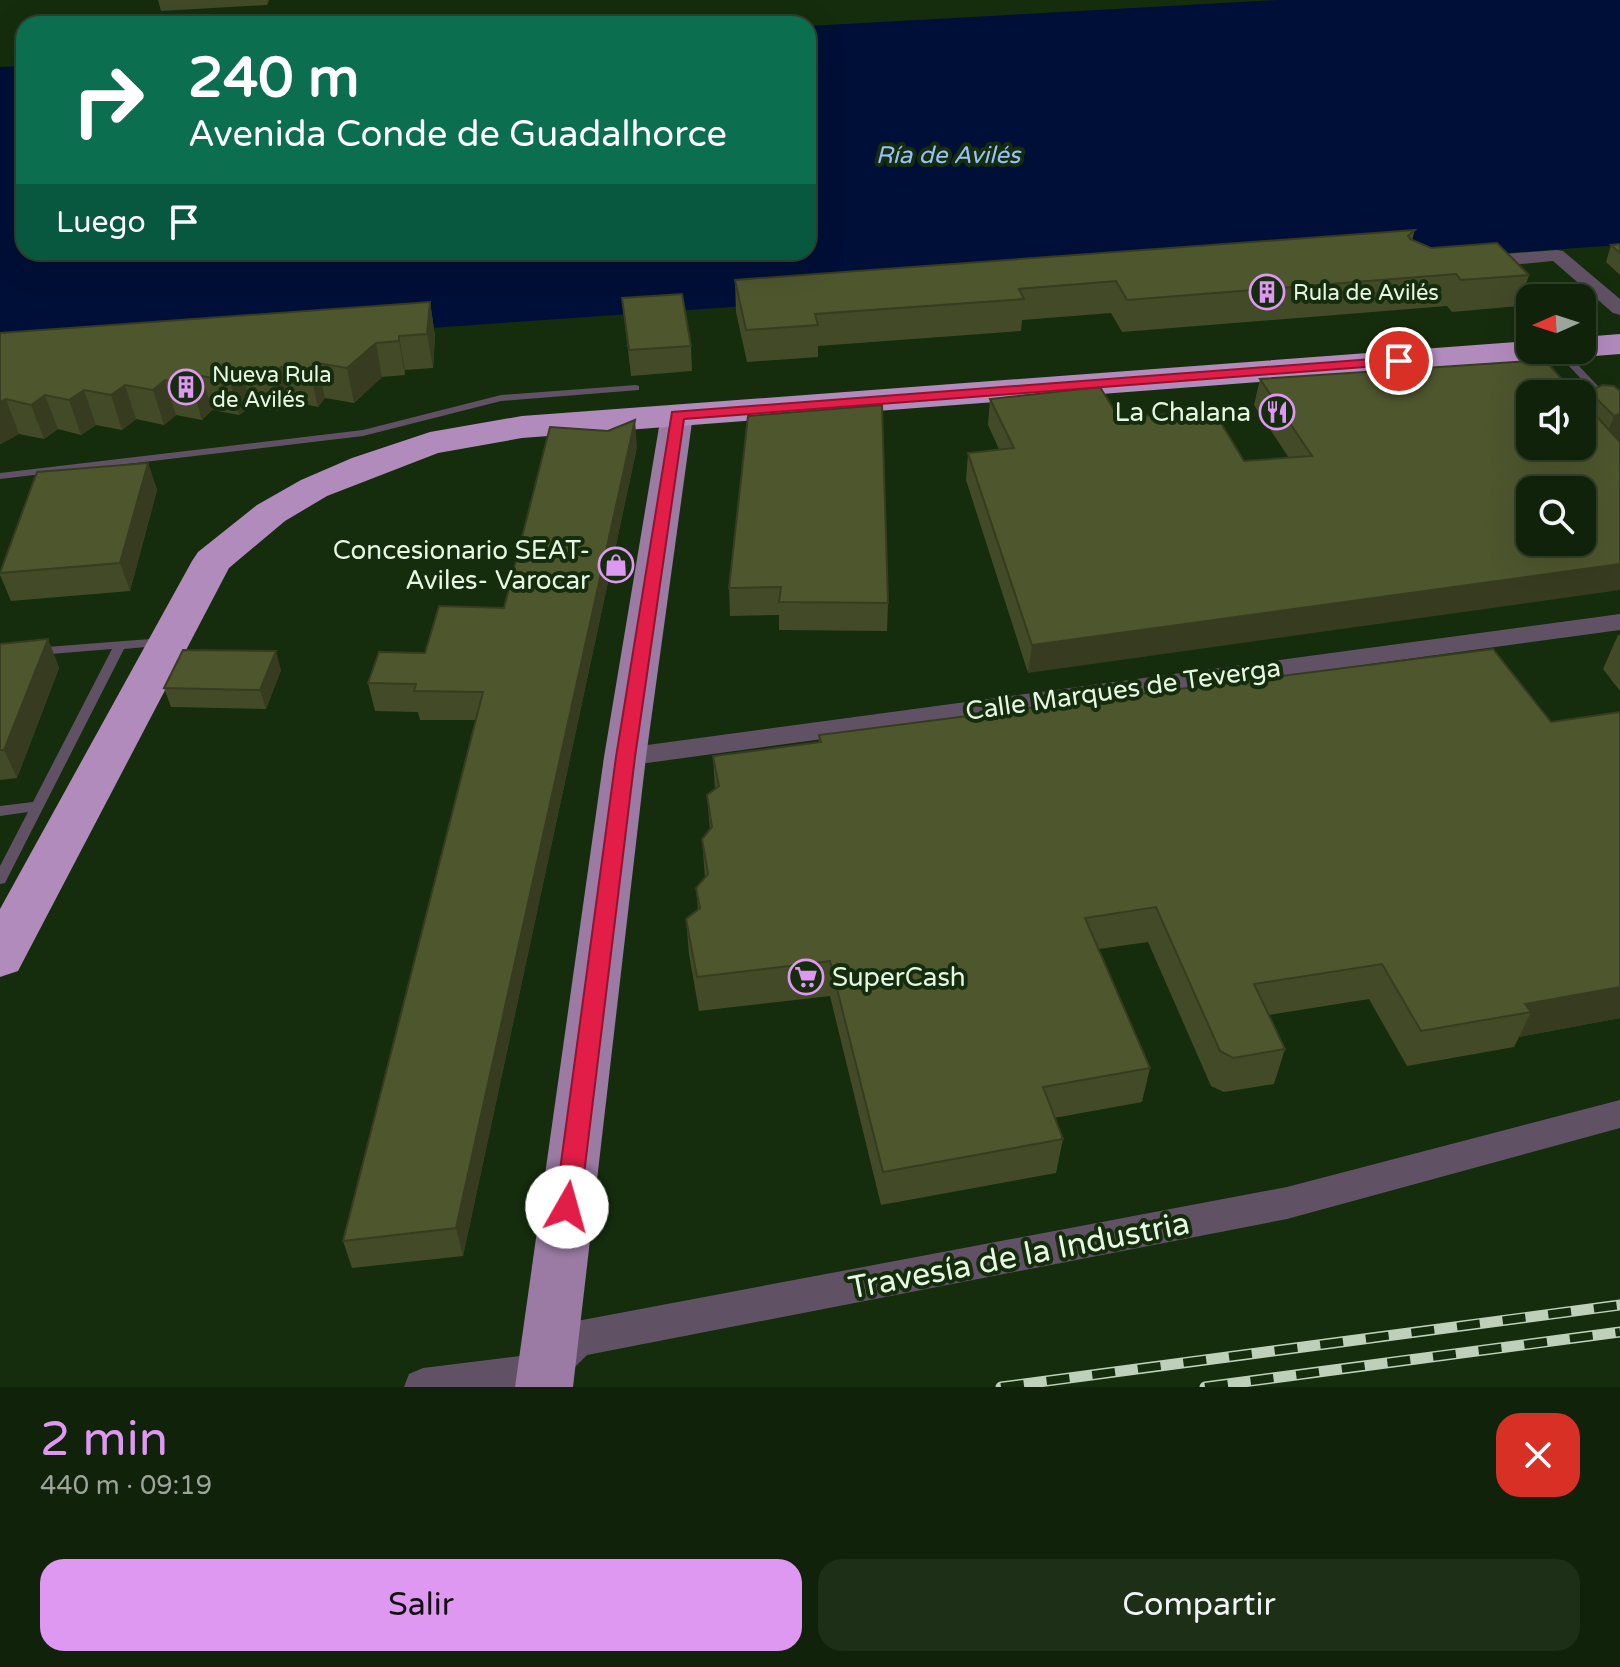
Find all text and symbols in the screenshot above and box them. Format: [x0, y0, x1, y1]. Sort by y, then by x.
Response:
text: 240 m [188, 45, 359, 112]
icon: right [56, 48, 160, 152]
text: Avenida Conde de Guadalhorce [188, 113, 727, 156]
water label: Ría de Avilés [876, 141, 1022, 170]
icon: arrive [162, 200, 206, 244]
text: Luego [56, 204, 146, 241]
building icon: Rula de Avilés [1248, 273, 1286, 311]
place label: Rula de Avilés [1293, 280, 1439, 306]
north arrow [1516, 284, 1596, 364]
map controls [1516, 284, 1596, 556]
pin [1365, 327, 1433, 395]
icon: arrive [1377, 339, 1421, 383]
place label: Nueva Rula de Avilés [212, 362, 332, 413]
building icon: Nueva Rula de Avilés [167, 368, 205, 406]
button: sound [1516, 380, 1596, 460]
restaurant icon: La Chalana [1258, 393, 1296, 431]
place label: La Chalana [1115, 397, 1251, 428]
button: search [1516, 476, 1596, 556]
place label: Concesionario SEAT- Aviles- Varocar [333, 535, 590, 596]
shop icon: Concesionario SEAT- Aviles- Varocar [597, 546, 635, 584]
street label: Calle Marques de Teverga [963, 652, 1283, 727]
supermarket icon: SuperCash [787, 958, 825, 996]
place label: SuperCash [832, 962, 966, 993]
position arrow [525, 1165, 609, 1249]
street label: Travesía de la Industria [845, 1204, 1193, 1308]
text: 2 min [40, 1411, 168, 1469]
button: close [1496, 1413, 1580, 1497]
text: 440 m · 09:19 [40, 1470, 212, 1501]
button: Salir [40, 1559, 802, 1651]
button: Compartir [818, 1559, 1580, 1651]

